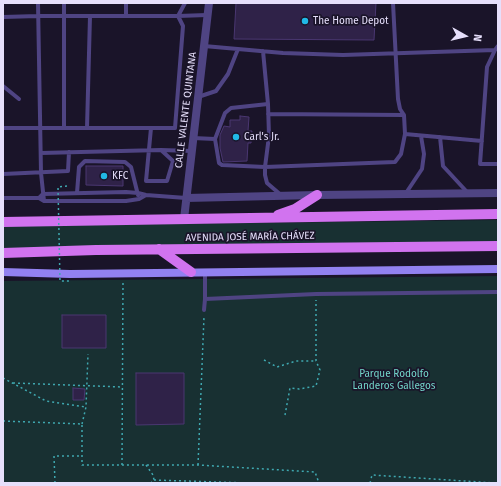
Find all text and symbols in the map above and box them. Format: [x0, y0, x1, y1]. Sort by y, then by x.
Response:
place label: The Home Depot [313, 15, 389, 27]
marker: The Home Depot [300, 16, 310, 26]
north arrow [445, 16, 485, 56]
text: N [470, 33, 484, 42]
street label: CALLE VALENTE QUINTANA [173, 51, 199, 169]
place label: Carl's Jr. [244, 131, 279, 143]
marker: Carl's Jr. [231, 132, 241, 142]
place label: KFC [112, 170, 128, 182]
marker: KFC [99, 171, 109, 181]
street label: AVENIDA JOSÉ MARÍA CHÁVEZ [185, 230, 315, 244]
park label: Parque Rodolfo Landeros Gallegos [353, 368, 435, 392]

